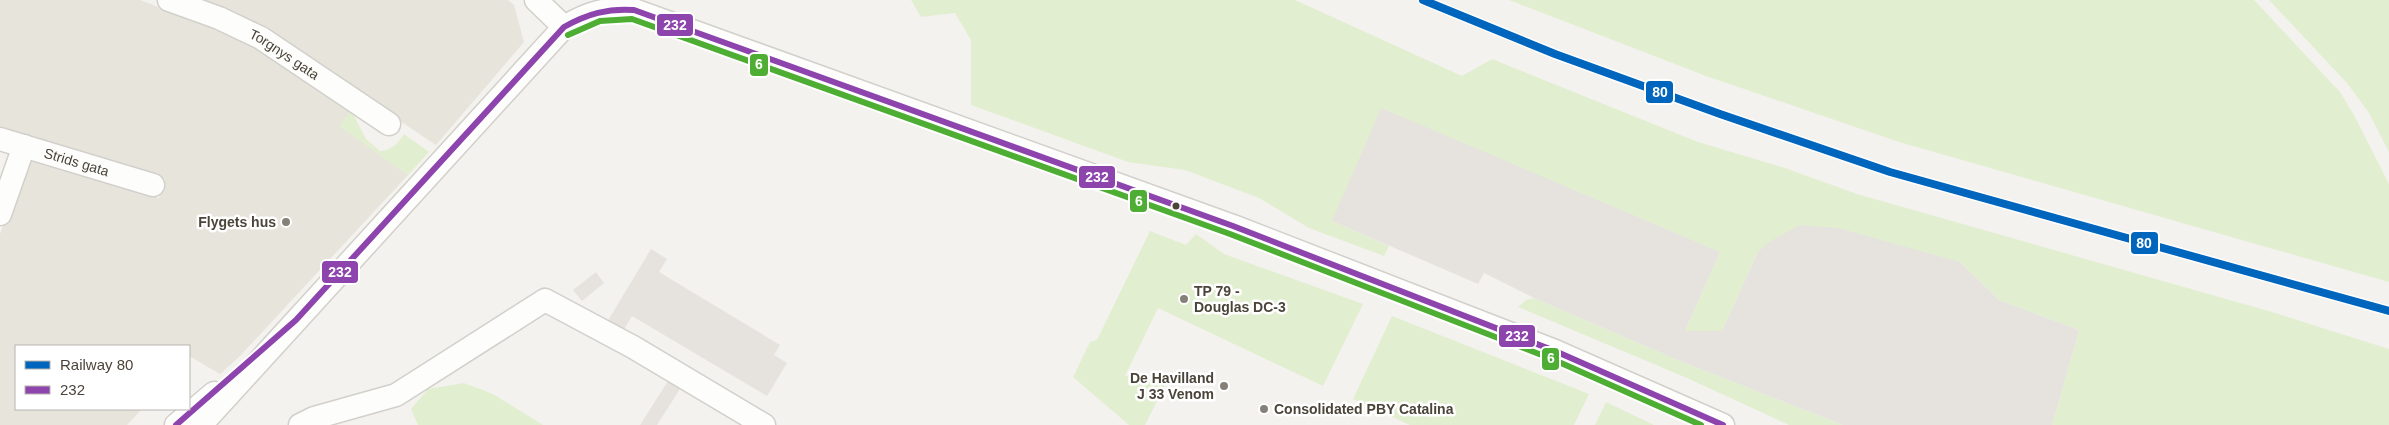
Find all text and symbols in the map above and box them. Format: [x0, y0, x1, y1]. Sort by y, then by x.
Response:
line badge: 232 [656, 13, 694, 37]
text: 232 [663, 17, 687, 33]
street label: Torgnys gata [247, 26, 322, 83]
line badge: 6 [749, 53, 769, 77]
text: 6 [755, 56, 763, 72]
line badge: 80 [1645, 80, 1674, 104]
text: 80 [1652, 84, 1668, 100]
street label: Strids gata [42, 145, 111, 179]
line badge: 232 [1078, 165, 1116, 189]
text: 232 [1085, 169, 1109, 185]
line badge: 6 [1129, 189, 1148, 213]
text: 6 [1135, 193, 1143, 209]
unlabelled marker [1171, 201, 1181, 211]
place label: Flygets hus [198, 214, 276, 230]
marker: Flygets hus [280, 216, 292, 228]
line badge: 80 [2130, 231, 2159, 255]
text: 80 [2136, 235, 2152, 251]
line badge: 232 [321, 260, 359, 284]
text: 232 [328, 264, 352, 280]
place label: TP 79 - Douglas DC-3 [1194, 283, 1286, 315]
marker: TP 79 - Douglas DC-3 [1178, 293, 1190, 305]
line badge: 232 [1498, 324, 1536, 348]
text: 232 [1505, 328, 1529, 344]
legend [15, 345, 190, 410]
line badge: 6 [1541, 347, 1560, 371]
text: 6 [1547, 350, 1555, 366]
text: Railway 80 [60, 356, 133, 373]
place label: De Havilland J 33 Venom [1130, 370, 1214, 402]
marker: De Havilland J 33 Venom [1218, 380, 1230, 392]
text: 232 [60, 381, 85, 398]
place label: Consolidated PBY Catalina [1274, 401, 1454, 417]
marker: Consolidated PBY Catalina [1258, 403, 1270, 415]

